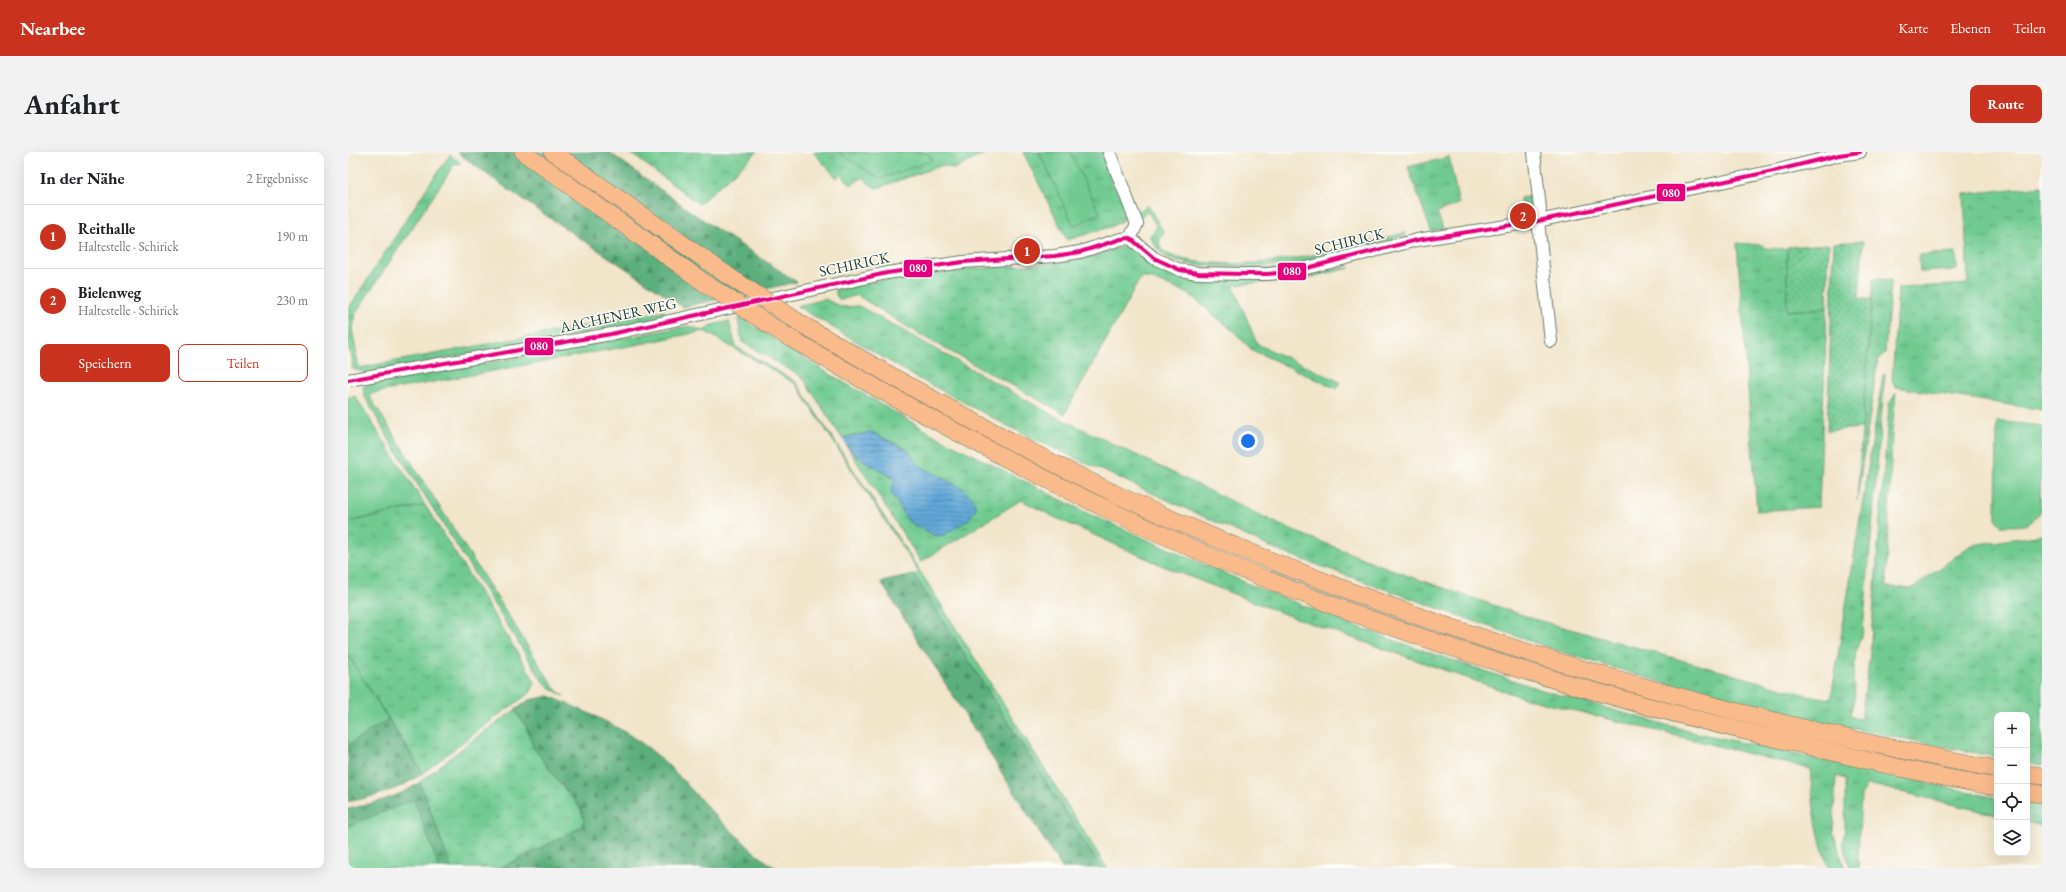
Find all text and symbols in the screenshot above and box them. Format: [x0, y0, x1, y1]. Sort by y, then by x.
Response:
text: Nearbee [20, 16, 85, 41]
text: Karte [1899, 19, 1928, 37]
text: Ebenen [1950, 19, 1991, 37]
text: Teilen [2013, 19, 2046, 37]
button: Route [1970, 85, 2042, 123]
text: Anfahrt [24, 86, 120, 122]
text: In der Nähe [40, 167, 125, 189]
text: 2 Ergebnisse [247, 170, 308, 187]
line badge: 080 [1656, 183, 1686, 202]
text: 080 [1662, 186, 1680, 200]
pin: 2 [1510, 201, 1536, 231]
text: Reithalle [78, 219, 135, 238]
street label: SCHIRICK [1312, 223, 1387, 259]
text: 1 [50, 228, 56, 245]
text: 190 m [277, 228, 308, 245]
pin: 1 [1014, 236, 1040, 266]
text: Haltestelle · Schirick [78, 238, 179, 255]
street label: SCHIRICK [817, 247, 892, 281]
line badge: 080 [903, 259, 933, 278]
text: 080 [909, 261, 927, 275]
line badge: 080 [1277, 262, 1307, 281]
text: 080 [1283, 264, 1301, 278]
text: Bielenweg [78, 283, 141, 302]
text: 2 [50, 292, 56, 309]
text: 230 m [277, 292, 308, 309]
street label: AACHENER WEG [557, 293, 678, 337]
text: Haltestelle · Schirick [78, 302, 179, 319]
line badge: 080 [524, 337, 554, 356]
text: 080 [530, 339, 548, 353]
button: Speichern [40, 344, 170, 382]
button: Teilen [178, 344, 308, 382]
your location [1238, 431, 1258, 451]
map controls [1994, 712, 2030, 856]
button: + [1994, 712, 2030, 748]
button: − [1994, 748, 2030, 784]
button: locate [1994, 784, 2030, 820]
button: layers [1994, 820, 2030, 856]

